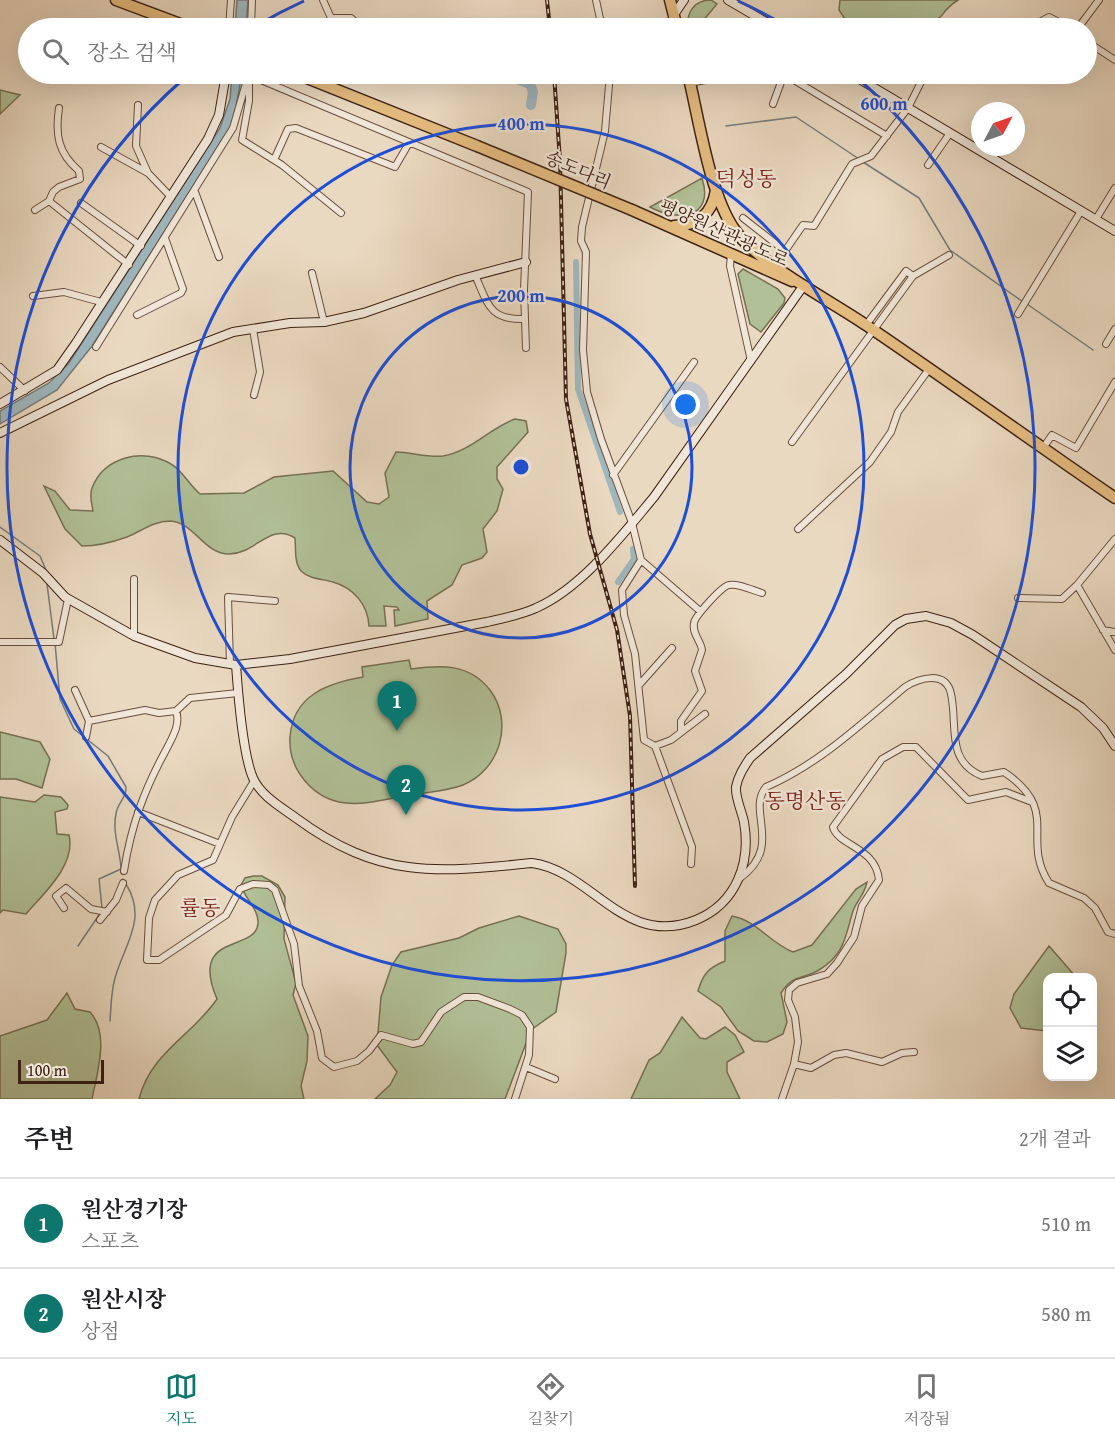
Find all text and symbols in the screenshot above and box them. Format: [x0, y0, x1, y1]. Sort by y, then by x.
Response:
search box [18, 18, 1097, 84]
icon: search [39, 35, 72, 68]
text: 장소 검색 [87, 36, 177, 68]
text: 600 m [860, 90, 908, 117]
north arrow [971, 102, 1025, 156]
text: 400 m [497, 110, 545, 137]
street label: 송도다리 [541, 144, 615, 196]
district label: 덕성동 [716, 163, 776, 194]
street label: 평양원산관광도로 [655, 192, 793, 273]
text: 200 m [497, 282, 545, 309]
your location [671, 390, 700, 419]
centre of rings [511, 457, 531, 477]
pin: 1 [378, 682, 416, 731]
pin: 2 [386, 766, 426, 815]
district label: 동명산동 [764, 785, 846, 816]
district label: 률동 [180, 892, 220, 923]
map controls [1043, 973, 1097, 1081]
button: locate [1043, 973, 1097, 1027]
button: layers [1043, 1027, 1097, 1081]
scale bar [18, 1057, 104, 1084]
text: 100 m [27, 1058, 67, 1082]
text: 주변 [24, 1119, 74, 1158]
text: 2개 결과 [1019, 1124, 1091, 1153]
text: 원산경기장 [81, 1193, 187, 1225]
text: 1 [38, 1209, 49, 1238]
text: 510 m [1041, 1209, 1091, 1238]
text: 스포츠 [81, 1226, 139, 1255]
text: 원산시장 [81, 1283, 166, 1315]
text: 2 [38, 1299, 49, 1328]
text: 580 m [1041, 1299, 1091, 1328]
text: 상점 [81, 1316, 120, 1345]
tab: 지도 [165, 1370, 198, 1430]
tab: 길찾기 [528, 1370, 574, 1430]
tab: 저장됨 [904, 1370, 950, 1430]

